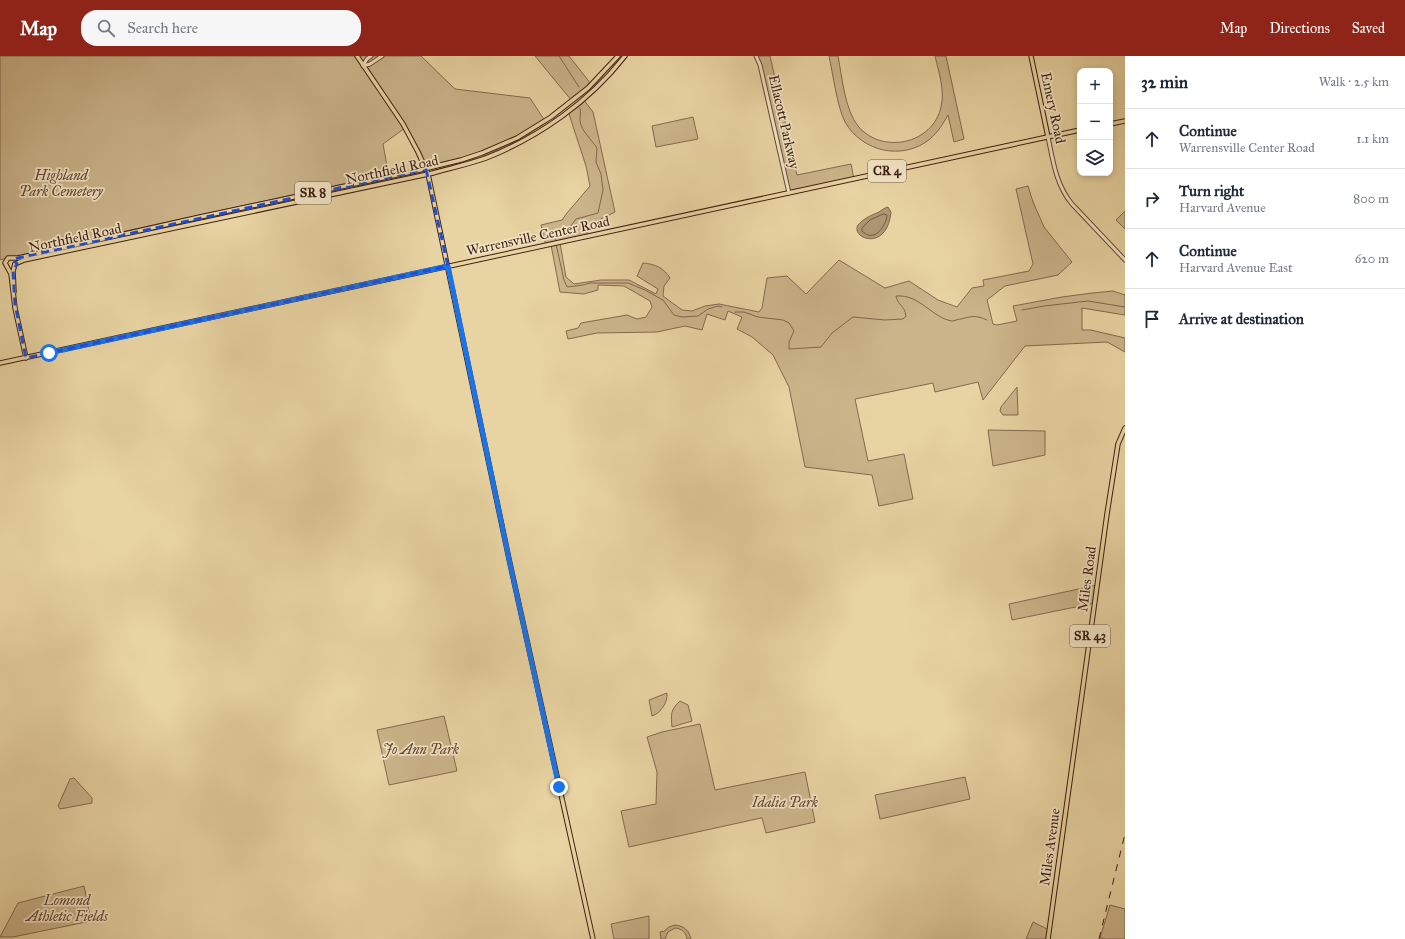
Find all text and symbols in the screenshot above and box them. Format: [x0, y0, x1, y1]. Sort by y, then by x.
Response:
search box [81, 10, 361, 46]
text: Map [20, 17, 57, 40]
icon: search [95, 17, 117, 39]
text: Search here [127, 19, 198, 37]
text: Map [1220, 20, 1247, 37]
text: Directions [1269, 20, 1330, 37]
text: Saved [1352, 20, 1385, 37]
map controls [1077, 68, 1113, 176]
button: + [1077, 68, 1113, 104]
street label: Emery Road [1037, 71, 1069, 145]
text: 32 min [1141, 72, 1188, 93]
street label: Ellacott Parkway [765, 73, 803, 171]
text: Walk · 2.5 km [1319, 74, 1389, 90]
button: − [1077, 104, 1113, 140]
text: Continue [1179, 122, 1237, 140]
icon: ahead [1141, 128, 1163, 150]
text: 1.1 km [1356, 131, 1389, 147]
button: layers [1077, 140, 1113, 176]
text: Warrensville Center Road [1179, 140, 1315, 156]
street label: Northfield Road [344, 152, 440, 188]
road number: CR 4 [868, 160, 906, 182]
park label: Highland Park Cemetery [19, 167, 104, 200]
road number: SR 8 [295, 182, 331, 204]
text: Turn right [1179, 182, 1244, 200]
icon: right [1141, 188, 1163, 210]
text: 800 m [1353, 191, 1389, 207]
text: Harvard Avenue [1179, 200, 1266, 216]
street label: Warrensville Center Road [465, 212, 611, 260]
street label: Northfield Road [27, 220, 123, 256]
text: Continue [1179, 242, 1237, 260]
icon: ahead [1141, 248, 1163, 270]
text: 620 m [1355, 251, 1389, 267]
text: Harvard Avenue East [1179, 260, 1293, 276]
icon: arrive [1141, 308, 1163, 330]
text: Arrive at destination [1179, 310, 1304, 328]
route start [40, 344, 58, 362]
street label: Miles Road [1074, 545, 1100, 613]
road number: SR 43 [1070, 625, 1110, 647]
park label: Jo Ann Park [382, 741, 460, 758]
route end [550, 778, 568, 796]
park label: Idalia Park [751, 794, 819, 811]
street label: Miles Avenue [1036, 807, 1064, 887]
park label: Lomond Athletic Fields [24, 892, 109, 925]

